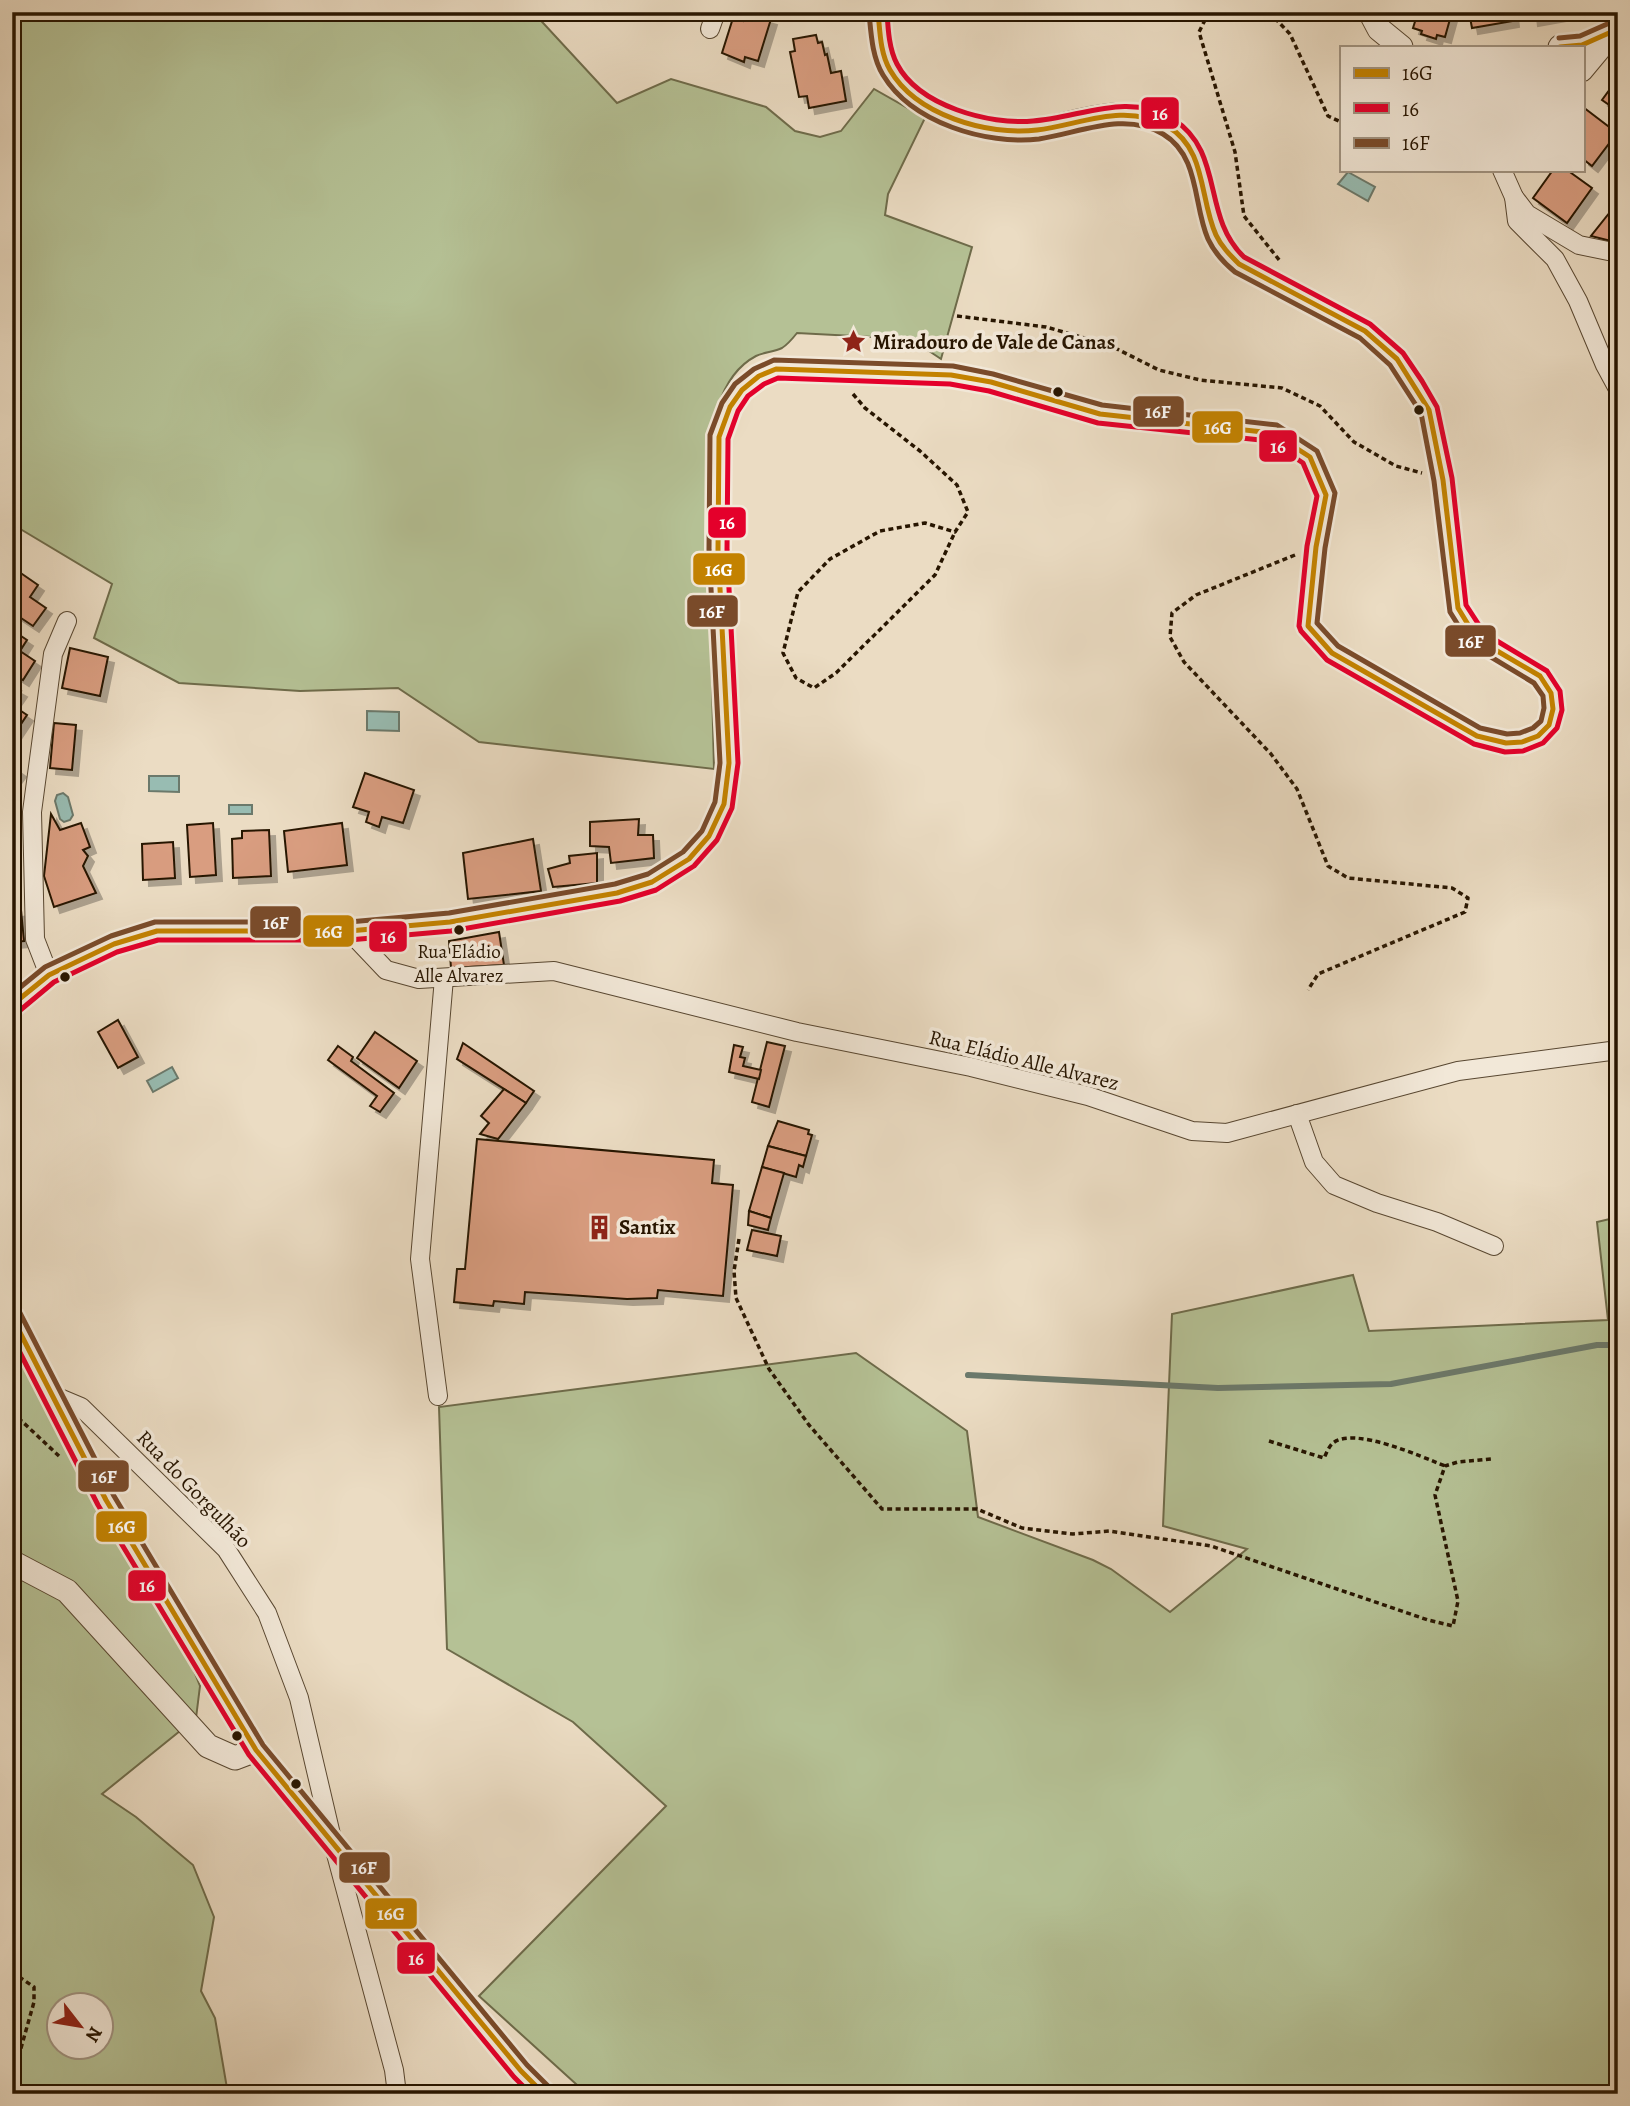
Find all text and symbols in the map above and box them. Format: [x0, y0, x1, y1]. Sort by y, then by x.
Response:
legend [1340, 46, 1584, 172]
text: 16G [1402, 59, 1433, 87]
text: 16 [1402, 95, 1419, 123]
line badge: 16 [1140, 96, 1180, 130]
text: 16 [1152, 101, 1168, 127]
text: 16F [1402, 129, 1430, 157]
place icon: Miradouro de Vale de Canas [839, 328, 867, 356]
place label: Miradouro de Vale de Canas [873, 328, 1115, 356]
unlabelled marker [1051, 385, 1065, 399]
line badge: 16F [1132, 395, 1185, 428]
text: 16F [1145, 399, 1172, 425]
unlabelled marker [1412, 403, 1426, 417]
line badge: 16G [1191, 410, 1244, 444]
text: 16G [1204, 415, 1232, 441]
line badge: 16 [1258, 429, 1298, 463]
text: 16 [1270, 434, 1286, 460]
line badge: 16 [707, 506, 747, 539]
text: 16 [719, 510, 735, 536]
line badge: 16G [692, 552, 746, 586]
text: 16G [705, 557, 733, 583]
line badge: 16F [686, 594, 739, 628]
text: 16F [699, 599, 726, 625]
line badge: 16F [1444, 624, 1497, 658]
text: 16F [1458, 629, 1485, 655]
line badge: 16F [249, 905, 302, 939]
text: 16F [263, 910, 290, 936]
line badge: 16G [302, 914, 355, 948]
text: 16G [315, 919, 343, 945]
line badge: 16 [368, 920, 408, 953]
marker: Rua Eládio Alle Alvarez [452, 923, 466, 937]
text: 16 [380, 924, 396, 950]
place label: Rua Eládio Alle Alvarez [414, 939, 503, 989]
unlabelled marker [58, 970, 72, 984]
street label: Rua Eládio Alle Alvarez [926, 1023, 1122, 1097]
building icon: Santix [585, 1213, 613, 1241]
place label: Santix [619, 1213, 676, 1241]
street label: Rua do Gorgulhão [130, 1424, 258, 1554]
line badge: 16F [77, 1459, 130, 1493]
text: 16F [91, 1464, 118, 1490]
line badge: 16G [95, 1510, 148, 1543]
text: 16G [108, 1514, 136, 1540]
line badge: 16 [127, 1569, 167, 1602]
text: 16 [139, 1573, 155, 1599]
unlabelled marker [230, 1729, 244, 1743]
unlabelled marker [289, 1777, 303, 1791]
line badge: 16F [338, 1851, 391, 1884]
text: 16F [351, 1855, 378, 1881]
line badge: 16G [364, 1897, 418, 1930]
text: 16G [377, 1901, 405, 1927]
line badge: 16 [396, 1941, 436, 1975]
text: 16 [408, 1946, 424, 1972]
north arrow [46, 1990, 116, 2060]
text: N [79, 2022, 108, 2047]

